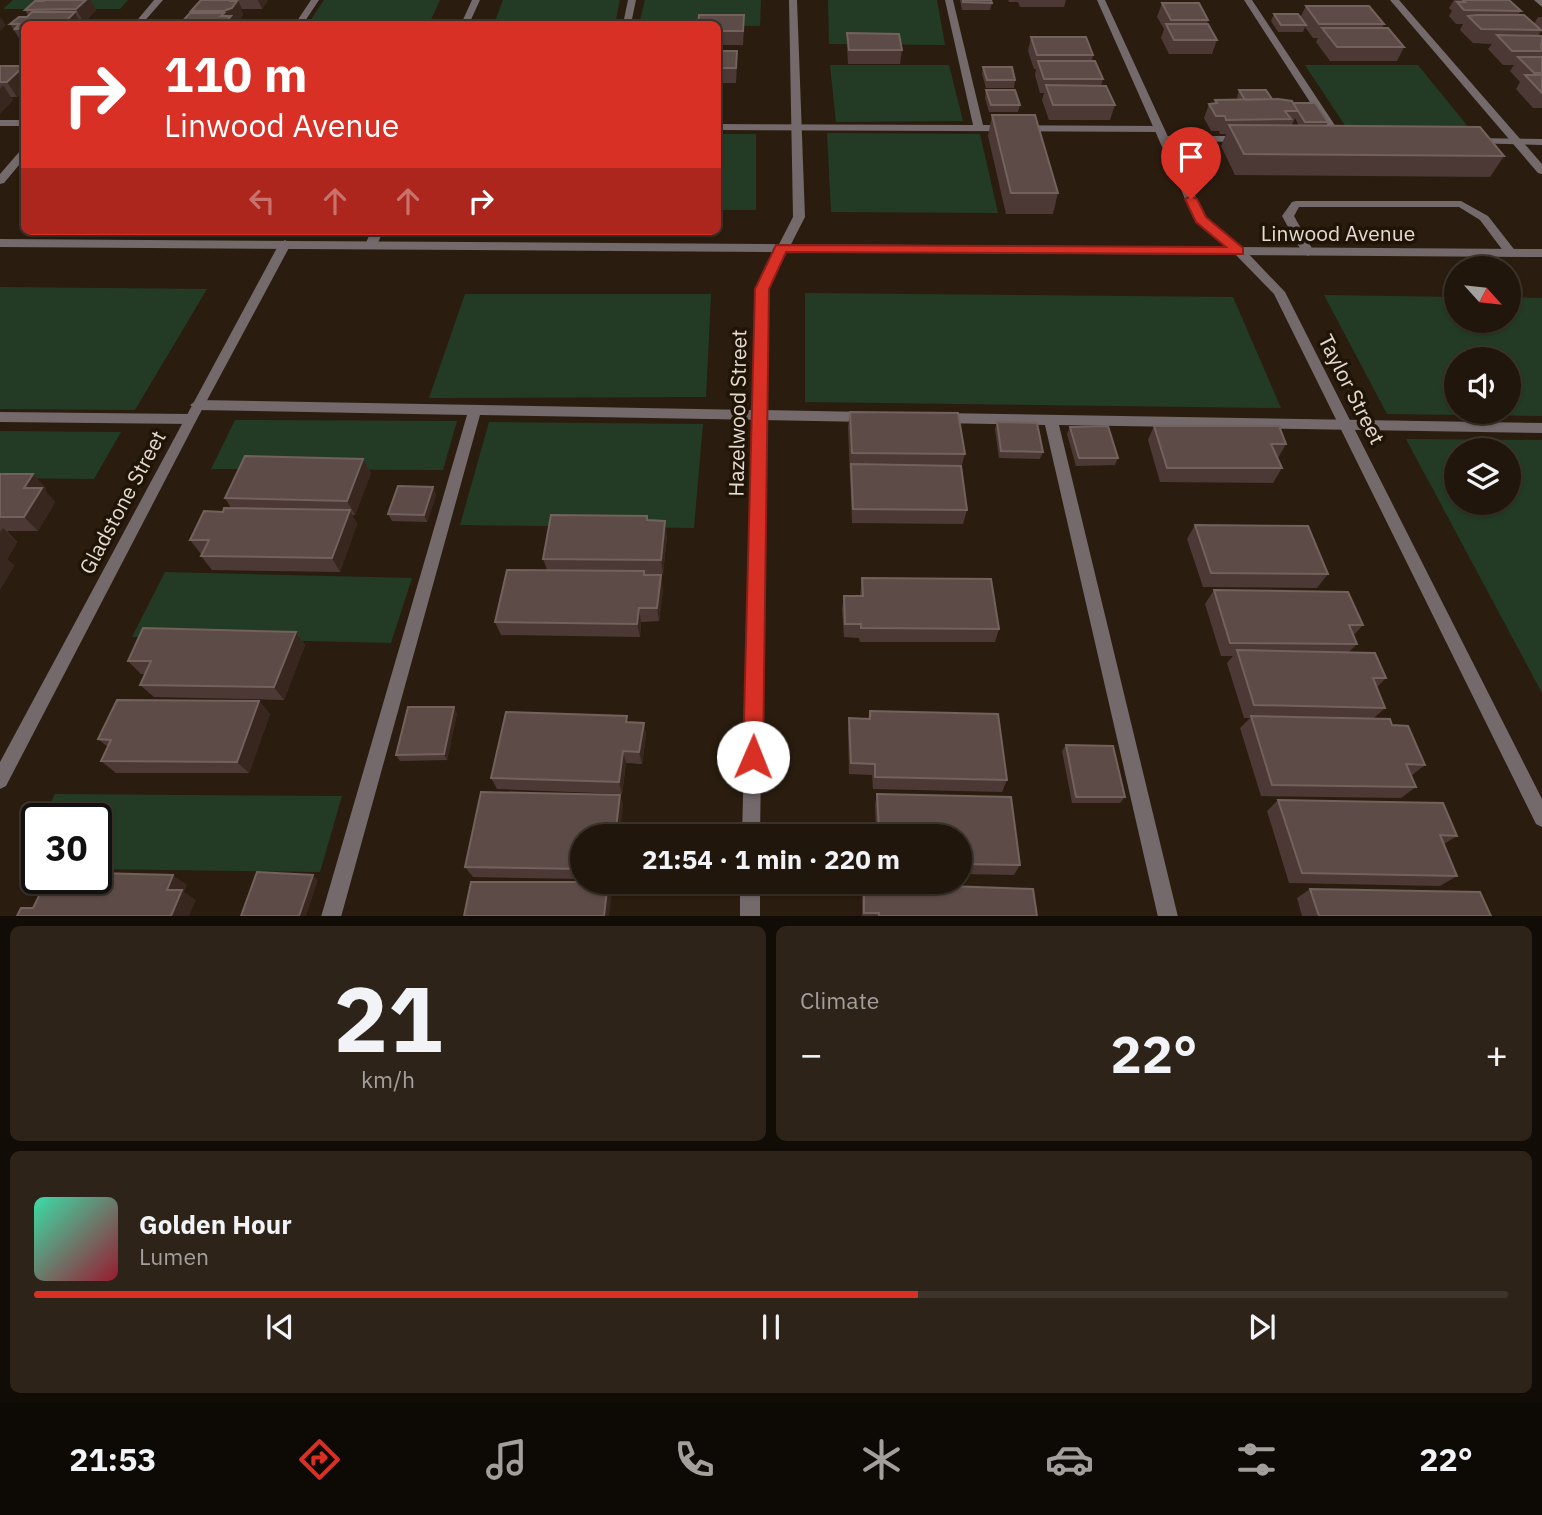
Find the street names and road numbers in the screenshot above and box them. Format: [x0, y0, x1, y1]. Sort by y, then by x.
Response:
street label: Linwood Avenue [1261, 219, 1415, 247]
street label: Hazelwood Street [722, 329, 752, 497]
street label: Taylor Street [1312, 329, 1392, 449]
street label: Gladstone Street [72, 425, 172, 579]

